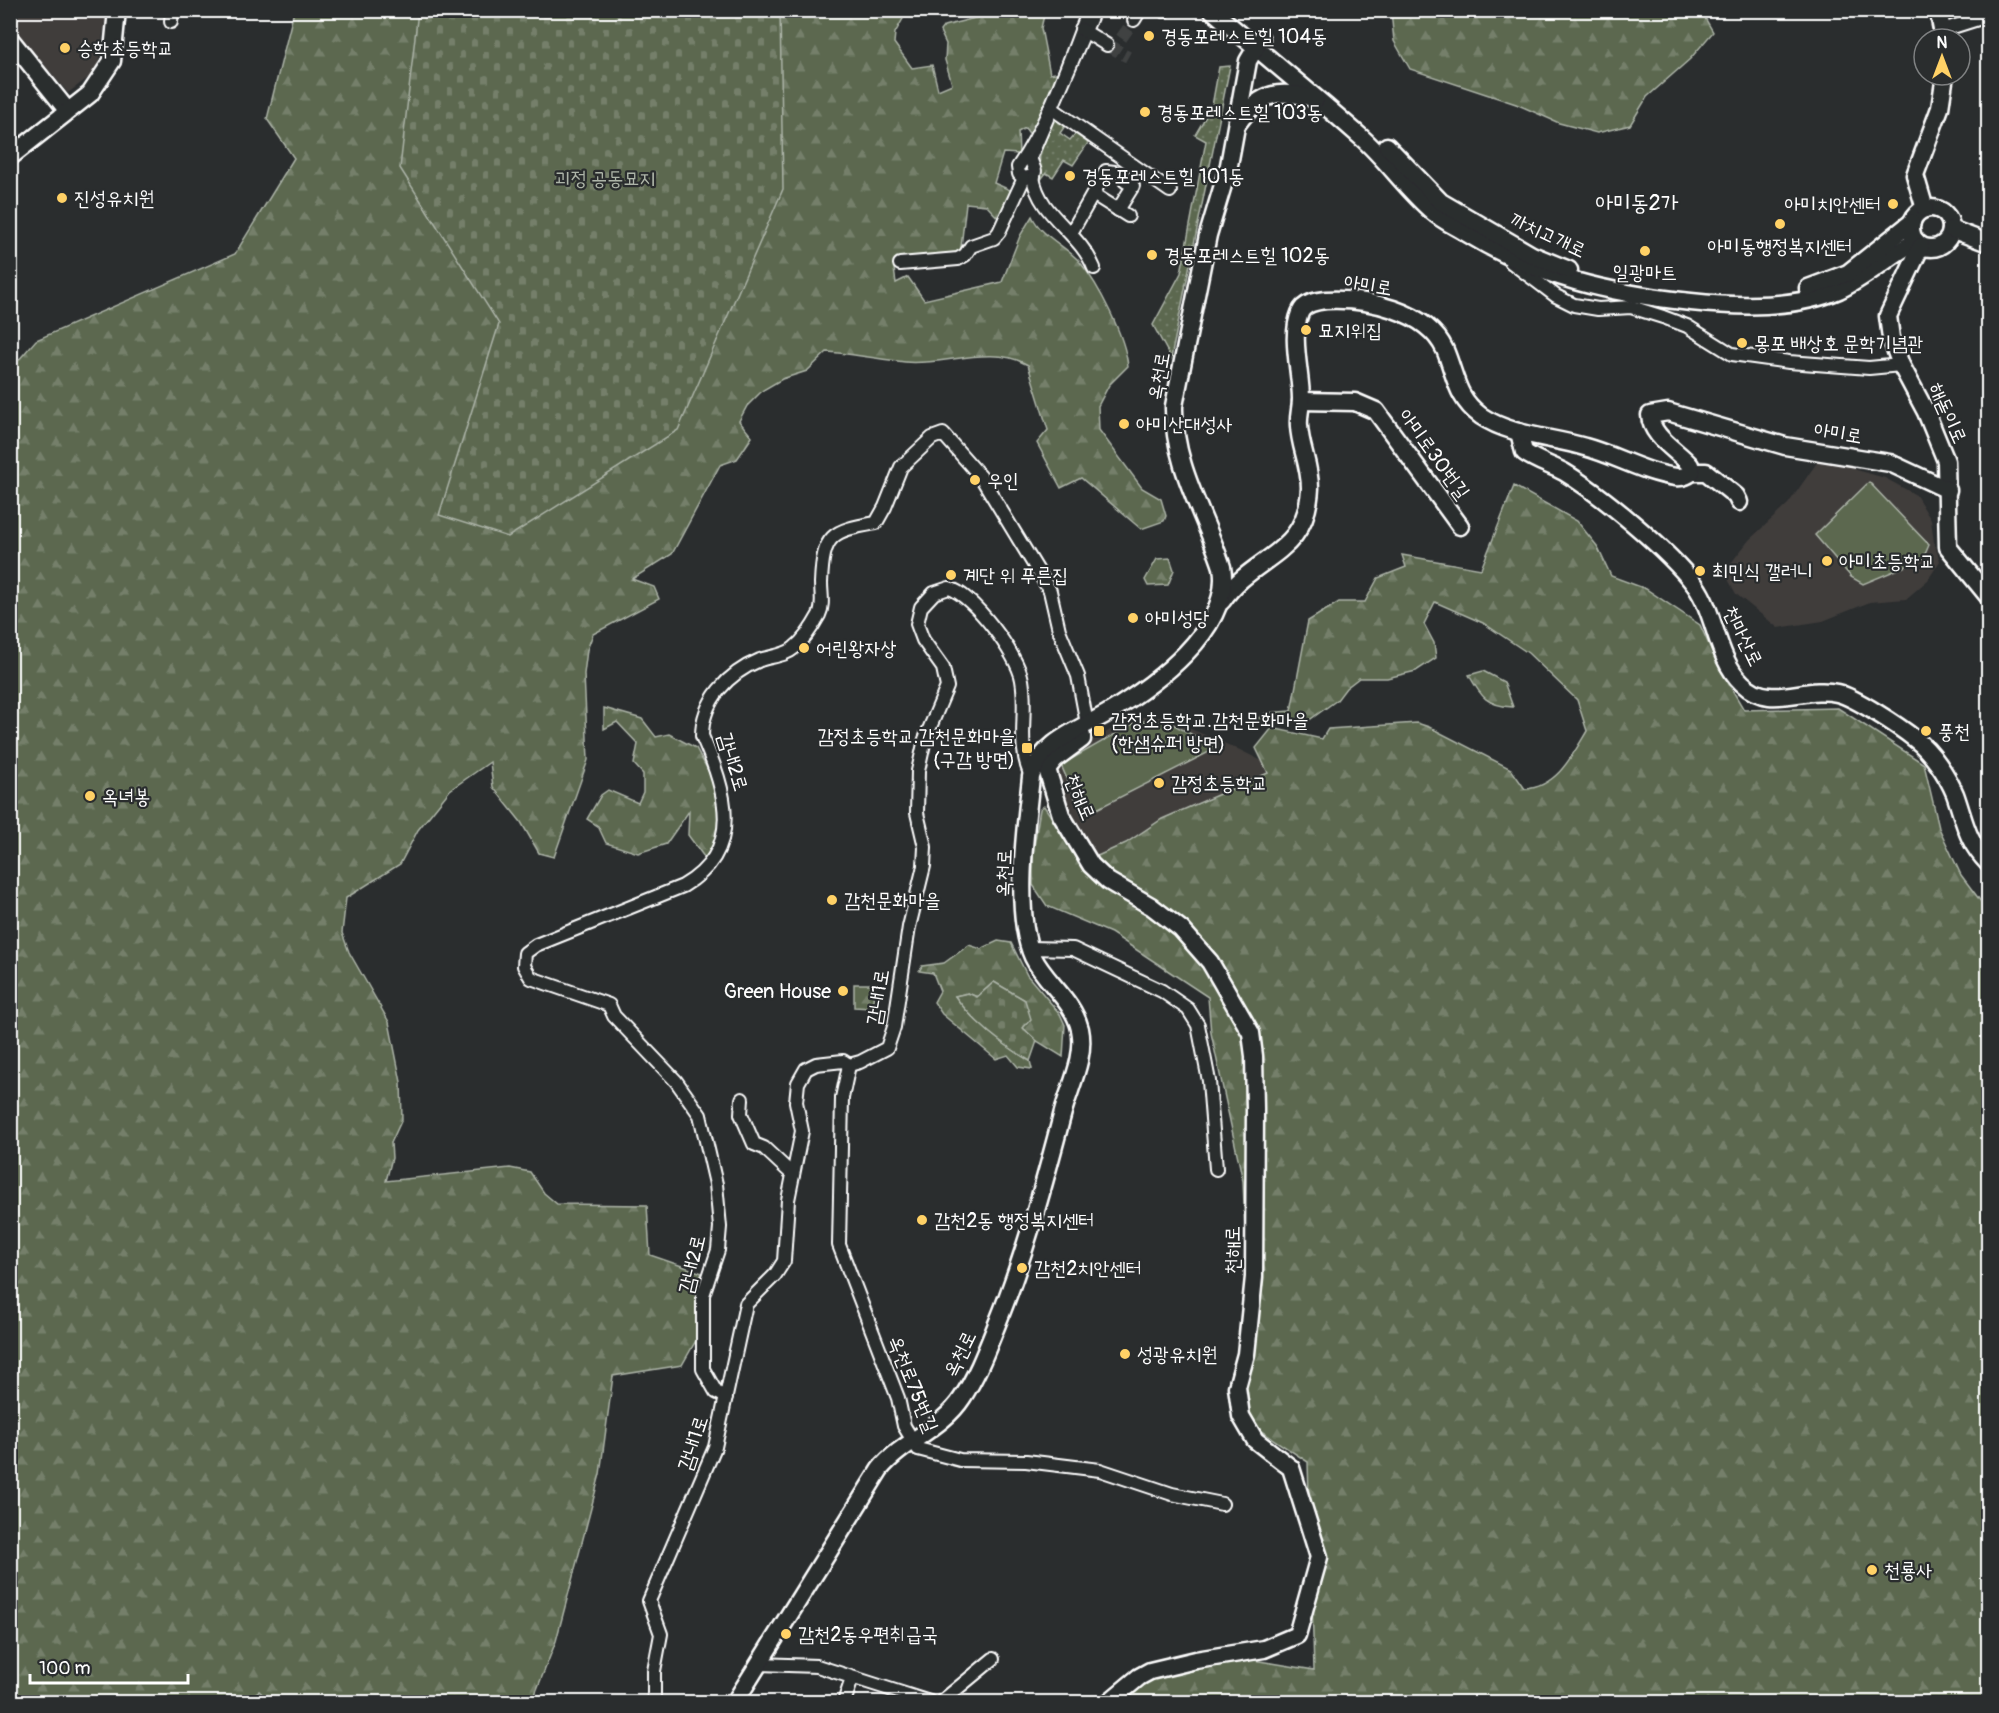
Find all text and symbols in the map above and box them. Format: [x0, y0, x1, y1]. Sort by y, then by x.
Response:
place label: 경동포레스트힐 104동 [1161, 24, 1327, 49]
north arrow [1912, 27, 1972, 87]
marker: 경동포레스트힐 104동 [1142, 29, 1156, 43]
text: N [1937, 33, 1948, 53]
place label: 승학초등학교 [77, 36, 174, 61]
marker: 승학초등학교 [58, 41, 72, 55]
place label: 경동포레스트힐 103동 [1157, 100, 1323, 125]
marker: 경동포레스트힐 103동 [1138, 105, 1152, 119]
place label: 경동포레스트힐 101동 [1082, 164, 1244, 189]
park label: 괴정 공동묘지 [555, 166, 655, 191]
marker: 경동포레스트힐 101동 [1063, 169, 1077, 183]
place label: 진성유치원 [74, 186, 154, 211]
district label: 아미동2가 [1595, 189, 1679, 217]
marker: 진성유치원 [55, 191, 69, 205]
place label: 아미치안센터 [1784, 192, 1881, 217]
marker: 아미치안센터 [1886, 197, 1900, 211]
street label: 까치고개로 [1506, 207, 1590, 263]
marker: 아미동행정복지센터 [1773, 217, 1787, 231]
place label: 아미동행정복지센터 [1708, 234, 1852, 259]
place label: 경동포레스트힐 102동 [1164, 243, 1330, 268]
marker: 일광마트 [1638, 244, 1652, 258]
marker: 경동포레스트힐 102동 [1145, 248, 1159, 262]
place label: 일광마트 [1613, 260, 1677, 285]
street label: 아미로 [1342, 269, 1394, 301]
place label: 묘지위집 [1318, 318, 1382, 343]
marker: 묘지위집 [1299, 323, 1313, 337]
place label: 몽포 배상호 문학기념관 [1754, 331, 1924, 356]
marker: 몽포 배상호 문학기념관 [1735, 336, 1749, 350]
street label: 옥천로 [1142, 350, 1176, 402]
street label: 해돋이로 [1923, 379, 1973, 447]
street label: 아미로30번길 [1393, 404, 1475, 504]
place label: 아미산대성사 [1136, 412, 1233, 437]
marker: 아미산대성사 [1117, 417, 1131, 431]
street label: 아미로 [1812, 417, 1864, 449]
place label: 우인 [987, 468, 1019, 493]
marker: 우인 [968, 473, 982, 487]
place label: 아미초등학교 [1839, 549, 1936, 574]
marker: 아미초등학교 [1820, 554, 1834, 568]
place label: 최민식 갤러니 [1712, 559, 1813, 584]
place label: 계단 위 푸른집 [963, 563, 1068, 588]
marker: 최민식 갤러니 [1693, 564, 1707, 578]
marker: 계단 위 푸른집 [944, 568, 958, 582]
street label: 천마산로 [1718, 602, 1768, 670]
place label: 아미성당 [1145, 606, 1209, 631]
marker: 아미성당 [1126, 611, 1140, 625]
place label: 어린왕자상 [816, 636, 896, 661]
marker: 어린왕자상 [797, 641, 811, 655]
place label: 감정초등학교.감천문화마을 (한샘슈퍼 방면) [1111, 708, 1309, 756]
place label: 풍천 [1938, 719, 1970, 744]
place label: 감정초등학교.감천문화마을 (구감 방면) [817, 724, 1015, 772]
marker: 감정초등학교.감천문화마을 (한샘슈퍼 방면) [1092, 724, 1106, 738]
marker: 풍천 [1919, 724, 1933, 738]
street label: 감내2로 [712, 730, 754, 794]
marker: 감정초등학교.감천문화마을 (구감 방면) [1020, 741, 1034, 755]
street label: 천해로 [1059, 770, 1101, 824]
place label: 감정초등학교 [1171, 771, 1268, 796]
marker: 감정초등학교 [1152, 776, 1166, 790]
place label: 옥녀봉 [102, 784, 150, 809]
marker: 옥녀봉 [83, 789, 97, 803]
street label: 옥천로 [991, 848, 1017, 898]
place label: 감천문화마을 [844, 888, 941, 913]
marker: 감천문화마을 [825, 893, 839, 907]
street label: 감내1로 [861, 967, 895, 1027]
place label: Green House [724, 979, 831, 1004]
marker: Green House [836, 984, 850, 998]
place label: 감천2동 행정복지센터 [934, 1208, 1094, 1233]
marker: 감천2동 행정복지센터 [915, 1213, 929, 1227]
street label: 천해로 [1220, 1226, 1245, 1274]
street label: 감내2로 [673, 1232, 711, 1296]
place label: 감천2치안센터 [1034, 1256, 1142, 1281]
marker: 감천2치안센터 [1015, 1261, 1029, 1275]
street label: 옥천로 [938, 1327, 982, 1381]
street label: 옥천로75번길 [882, 1332, 944, 1436]
place label: 성광유치원 [1137, 1342, 1217, 1367]
marker: 성광유치원 [1118, 1347, 1132, 1361]
street label: 감내1로 [672, 1412, 714, 1474]
place label: 천룡사 [1884, 1558, 1932, 1583]
marker: 천룡사 [1865, 1563, 1879, 1577]
place label: 감천2동우편취급국 [798, 1622, 938, 1647]
marker: 감천2동우편취급국 [779, 1627, 793, 1641]
scale bar [30, 1647, 188, 1685]
text: 100 m [39, 1657, 91, 1680]

